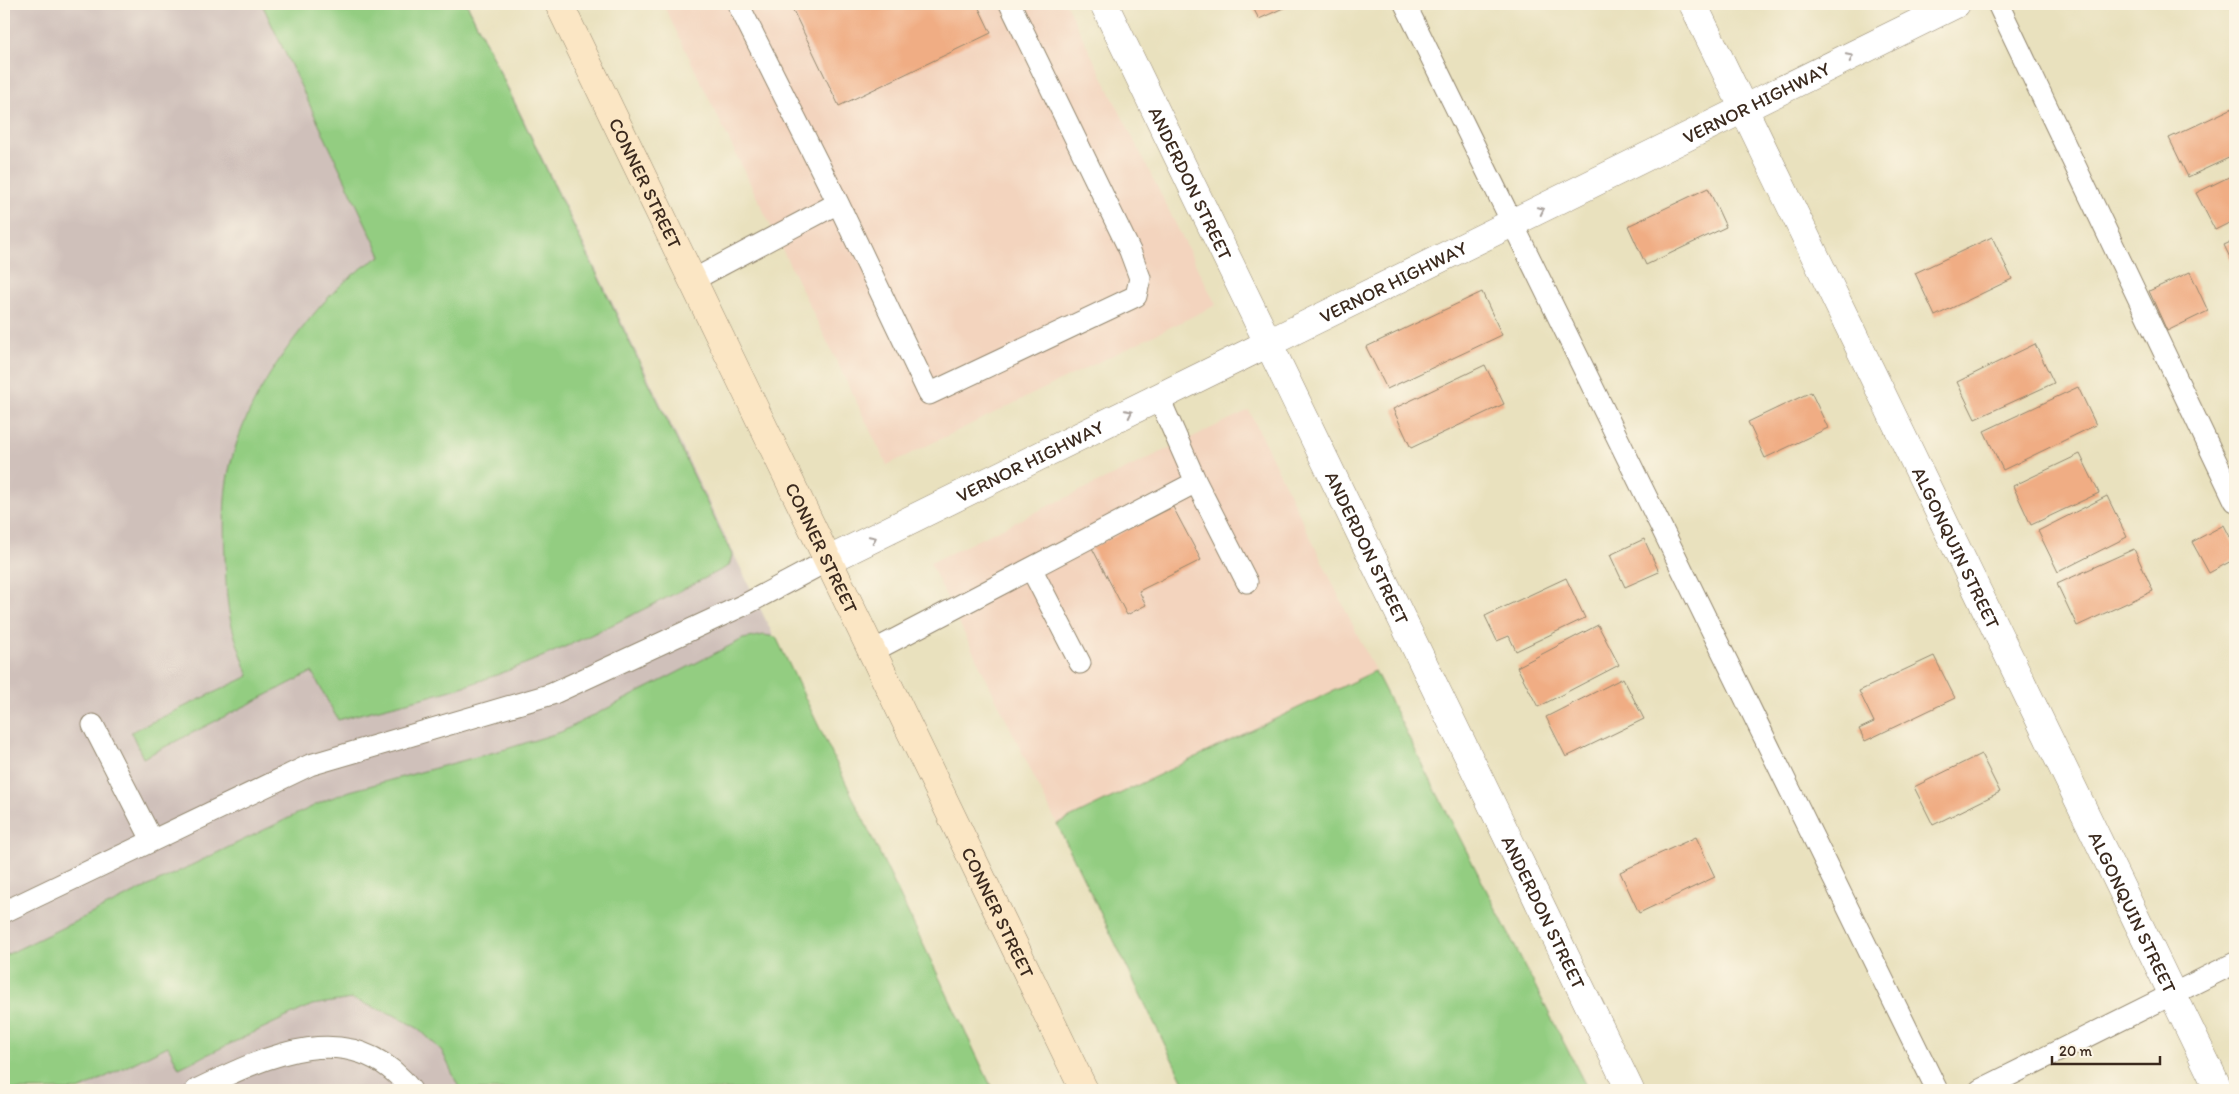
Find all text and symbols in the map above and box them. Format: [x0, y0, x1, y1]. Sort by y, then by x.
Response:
one-way arrow [1845, 52, 1854, 63]
street label: VERNOR HIGHWAY [1679, 56, 1834, 149]
street label: ANDERDON STREET [1144, 103, 1238, 264]
street label: CONNER STREET [604, 114, 687, 253]
one-way arrow [1536, 206, 1545, 216]
street label: VERNOR HIGHWAY [1316, 236, 1471, 328]
one-way arrow [1123, 410, 1132, 420]
street label: VERNOR HIGHWAY [952, 415, 1108, 507]
street label: ALGONQUIN STREET [1907, 463, 2005, 633]
street label: ANDERDON STREET [1320, 467, 1414, 628]
street label: CONNER STREET [780, 479, 863, 617]
one-way arrow [867, 535, 876, 545]
street label: ALGONQUIN STREET [2084, 827, 2182, 997]
street label: ANDERDON STREET [1497, 832, 1591, 993]
street label: CONNER STREET [957, 843, 1040, 982]
scale bar [2052, 1034, 2159, 1066]
text: 20 m [2059, 1042, 2093, 1060]

